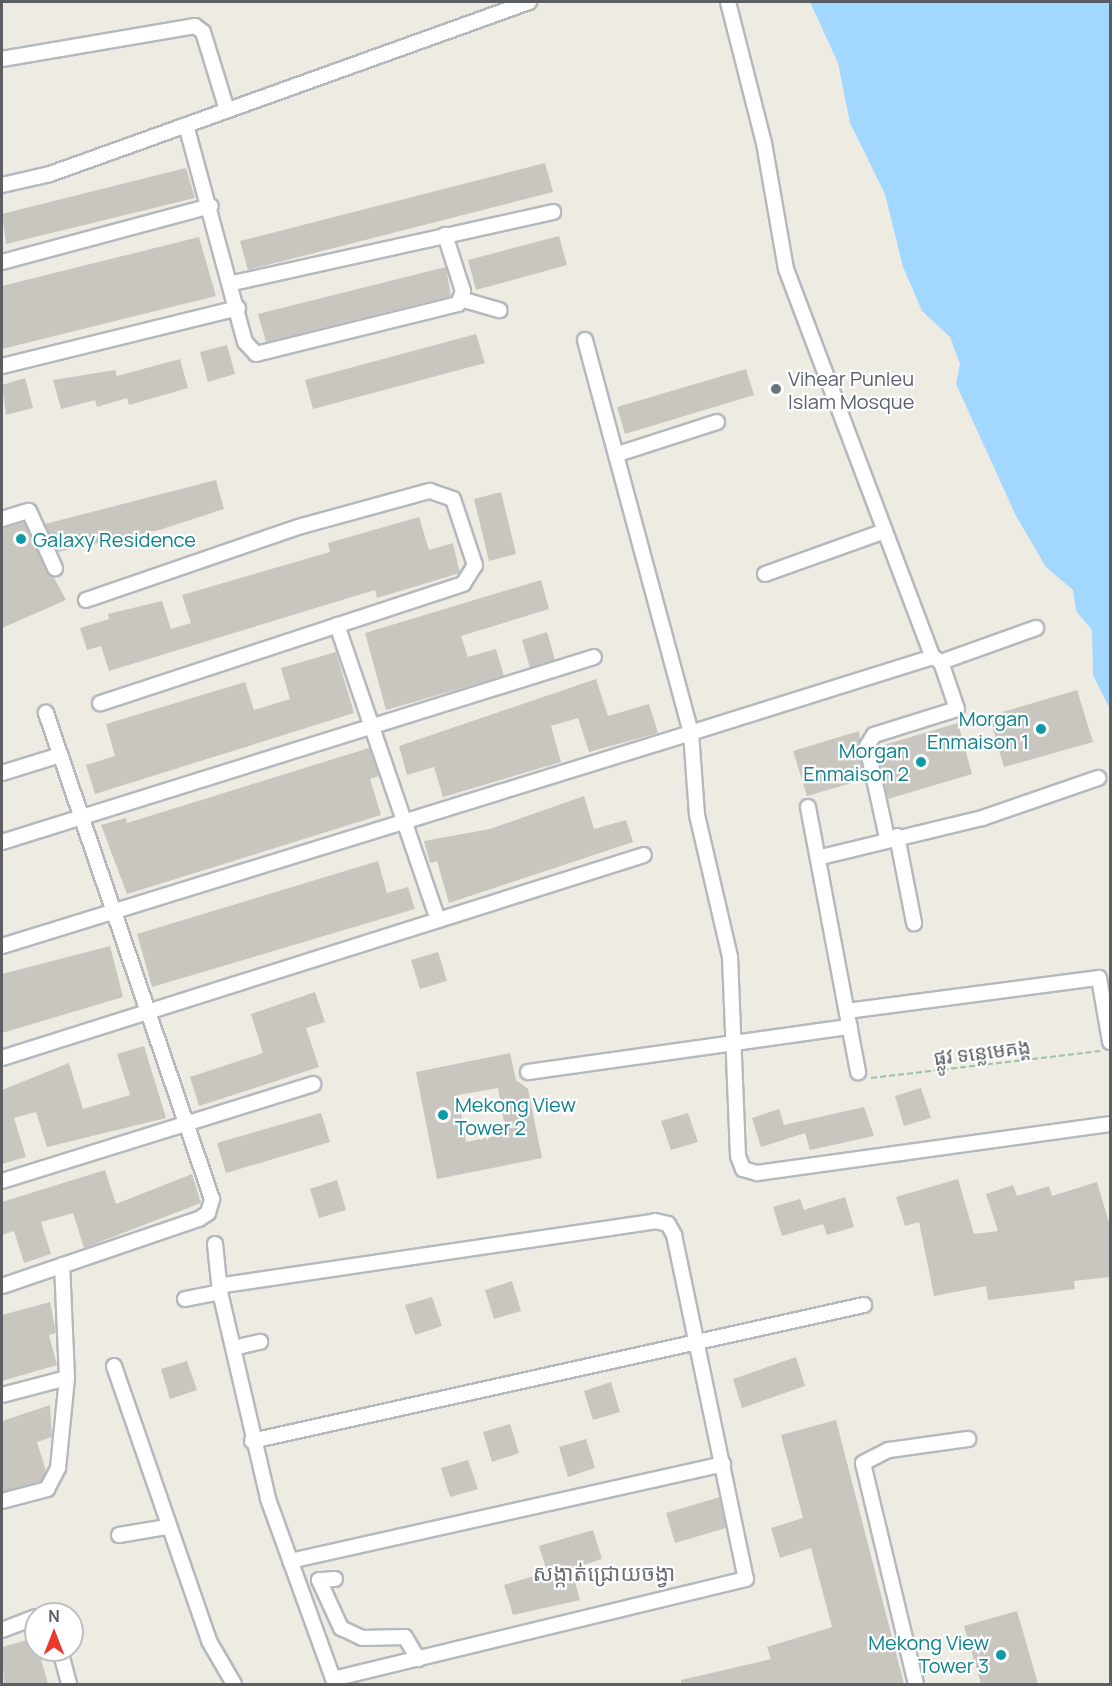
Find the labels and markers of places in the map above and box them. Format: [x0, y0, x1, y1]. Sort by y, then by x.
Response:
place label: Vihear Punleu Islam Mosque [788, 366, 914, 413]
marker: Vihear Punleu Islam Mosque [769, 382, 783, 396]
place label: Galaxy Residence [33, 527, 196, 551]
marker: Galaxy Residence [14, 532, 28, 546]
place label: Morgan Enmaison 1 [927, 706, 1029, 753]
marker: Morgan Enmaison 1 [1034, 722, 1048, 736]
place label: Morgan Enmaison 2 [803, 738, 909, 785]
marker: Morgan Enmaison 2 [914, 755, 928, 769]
place label: Mekong View Tower 2 [455, 1092, 576, 1139]
marker: Mekong View Tower 2 [436, 1108, 450, 1122]
place label: Mekong View Tower 3 [868, 1631, 989, 1678]
marker: Mekong View Tower 3 [994, 1648, 1008, 1662]

